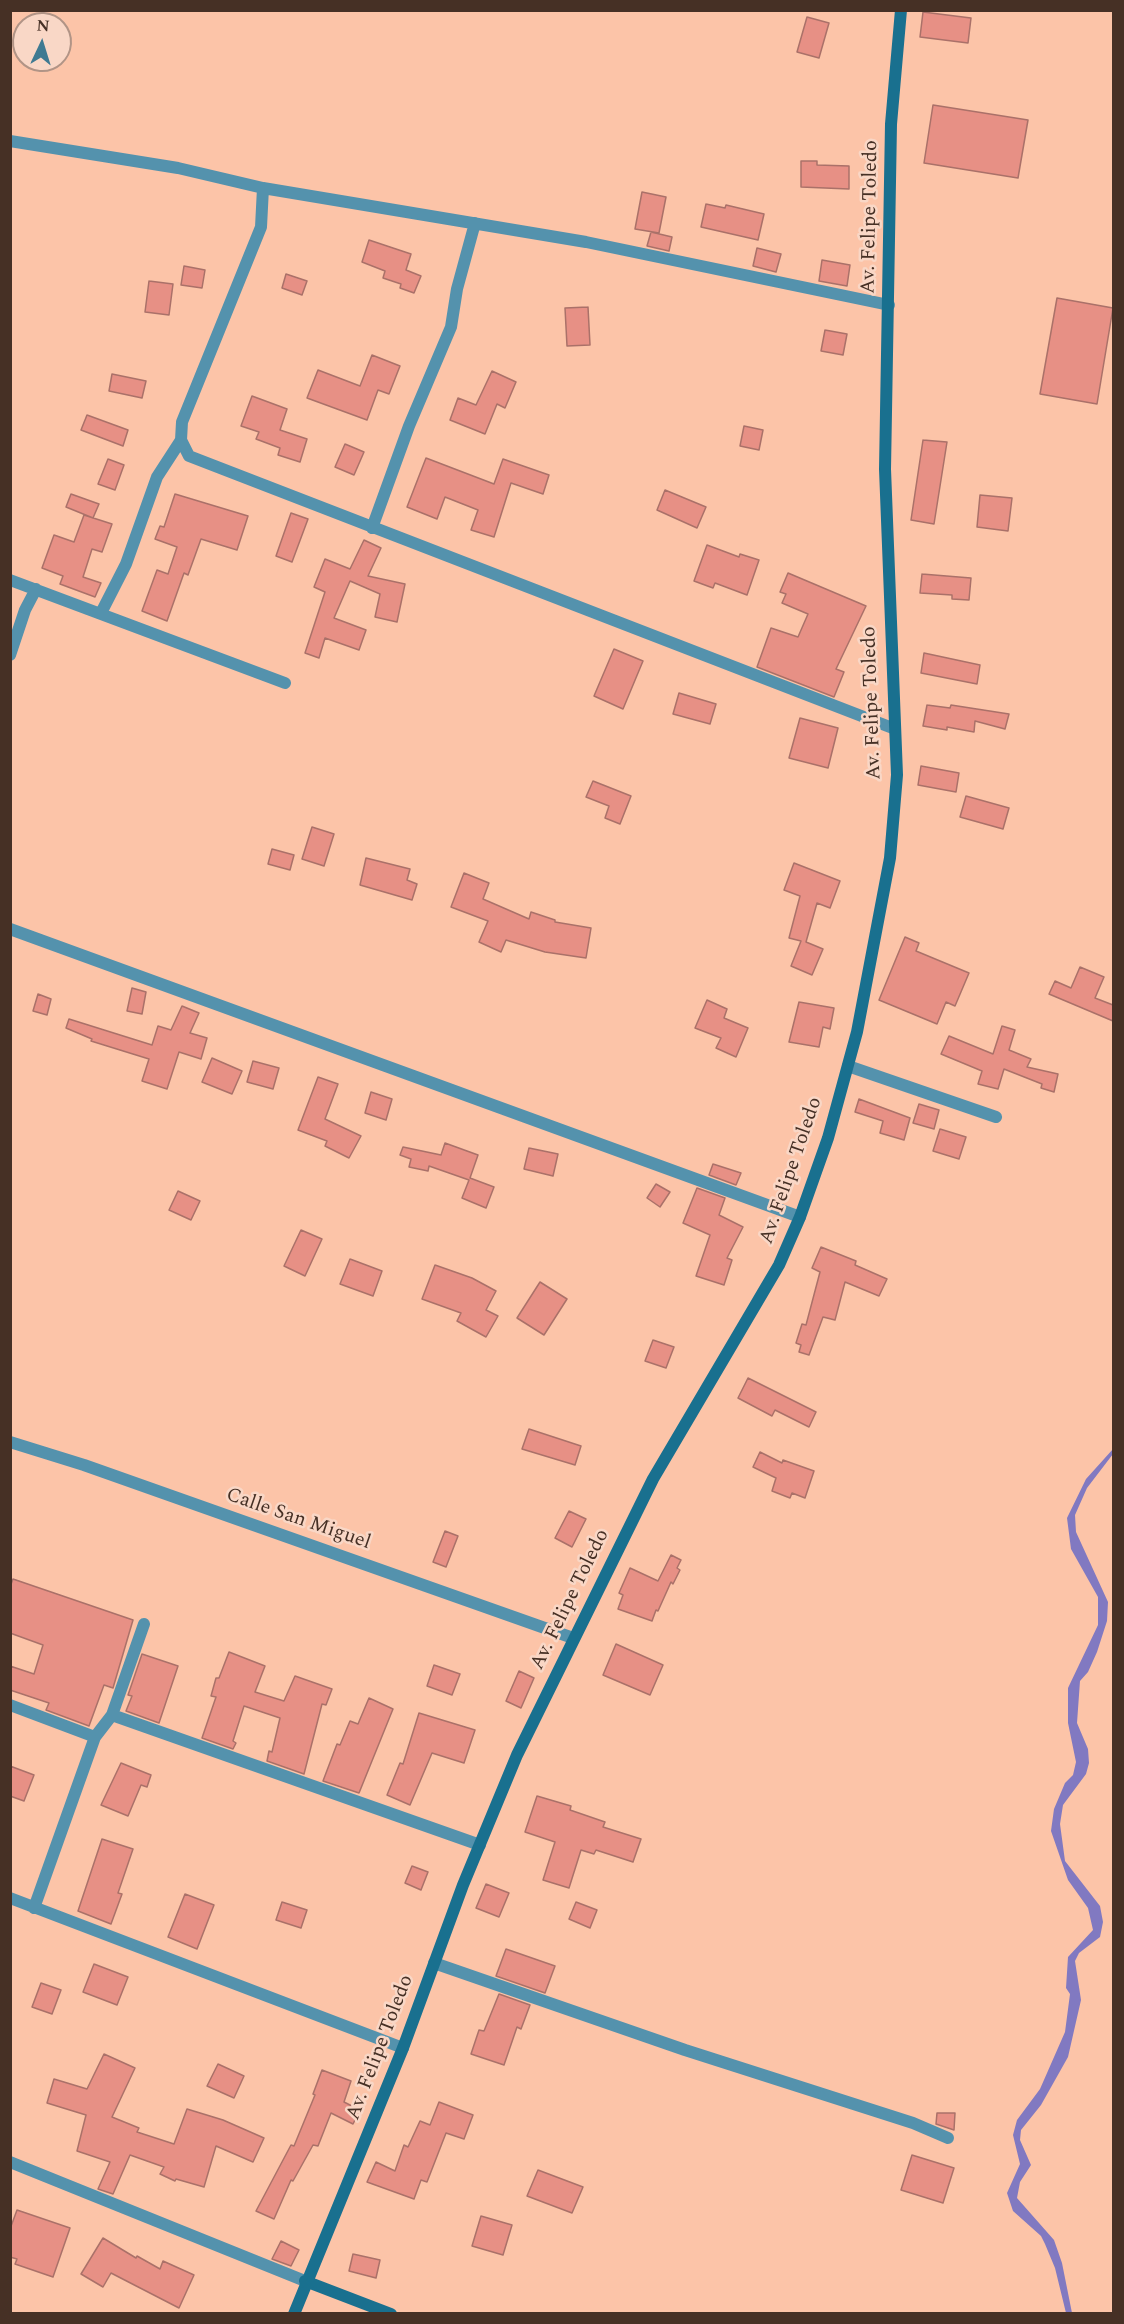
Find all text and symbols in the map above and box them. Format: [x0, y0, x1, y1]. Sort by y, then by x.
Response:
north arrow [12, 12, 72, 72]
text: N [36, 14, 50, 38]
street label: Av. Felipe Toledo [858, 140, 884, 294]
street label: Av. Felipe Toledo [858, 626, 888, 780]
street label: Av. Felipe Toledo [756, 1094, 828, 1248]
street label: Calle San Miguel [223, 1484, 373, 1556]
street label: Av. Felipe Toledo [527, 1526, 615, 1674]
street label: Av. Felipe Toledo [342, 1972, 420, 2124]

